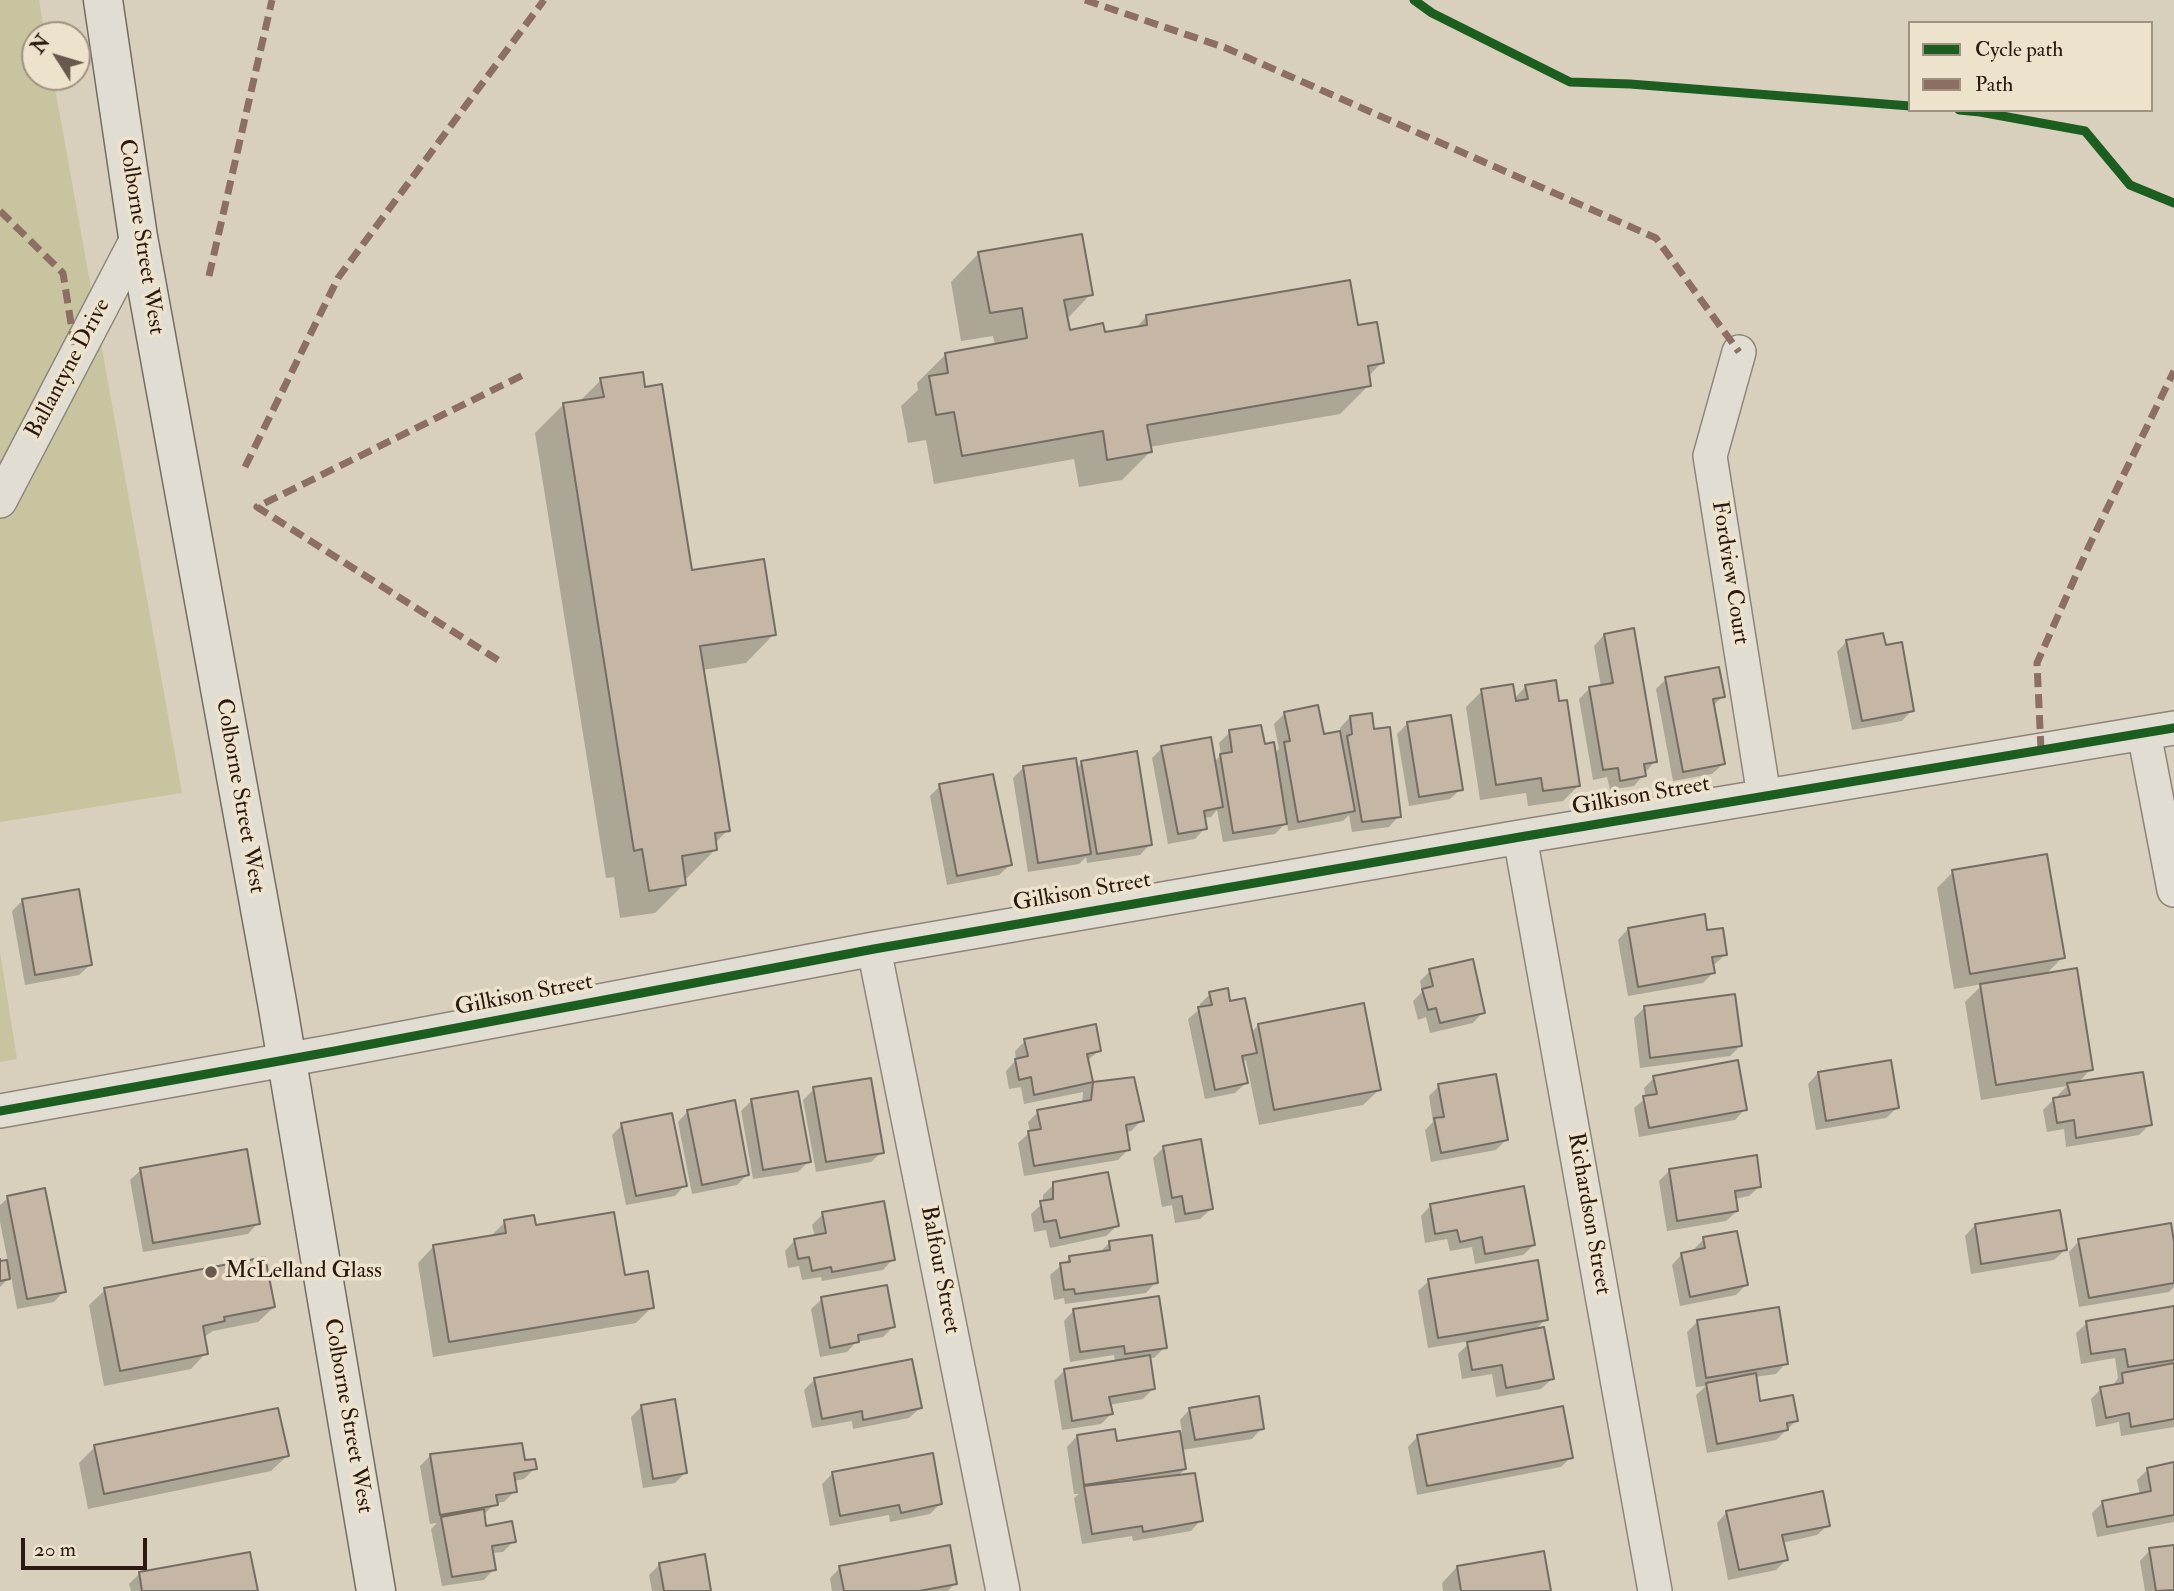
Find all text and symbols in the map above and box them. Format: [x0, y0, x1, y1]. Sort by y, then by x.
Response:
north arrow [21, 21, 91, 91]
legend [1908, 21, 2153, 112]
text: N [26, 31, 56, 59]
text: Cycle path [1975, 36, 2063, 63]
text: Path [1975, 71, 2013, 98]
street label: Colborne Street West [111, 137, 169, 337]
street label: Ballantyne Drive [21, 295, 117, 443]
street label: Fordview Court [1704, 499, 1754, 647]
street label: Colborne Street West [208, 696, 270, 896]
street label: Gilkison Street [1570, 771, 1712, 823]
street label: Gilkison Street [1011, 867, 1153, 919]
street label: Gilkison Street [453, 969, 595, 1023]
street label: Richardson Street [1560, 1131, 1616, 1297]
street label: Balfour Street [913, 1204, 965, 1336]
place label: McLelland Glass [225, 1258, 382, 1286]
marker: McLelland Glass [203, 1264, 219, 1280]
street label: Colborne Street West [316, 1316, 378, 1516]
scale bar [24, 1524, 150, 1568]
text: 20 m [34, 1536, 76, 1563]

